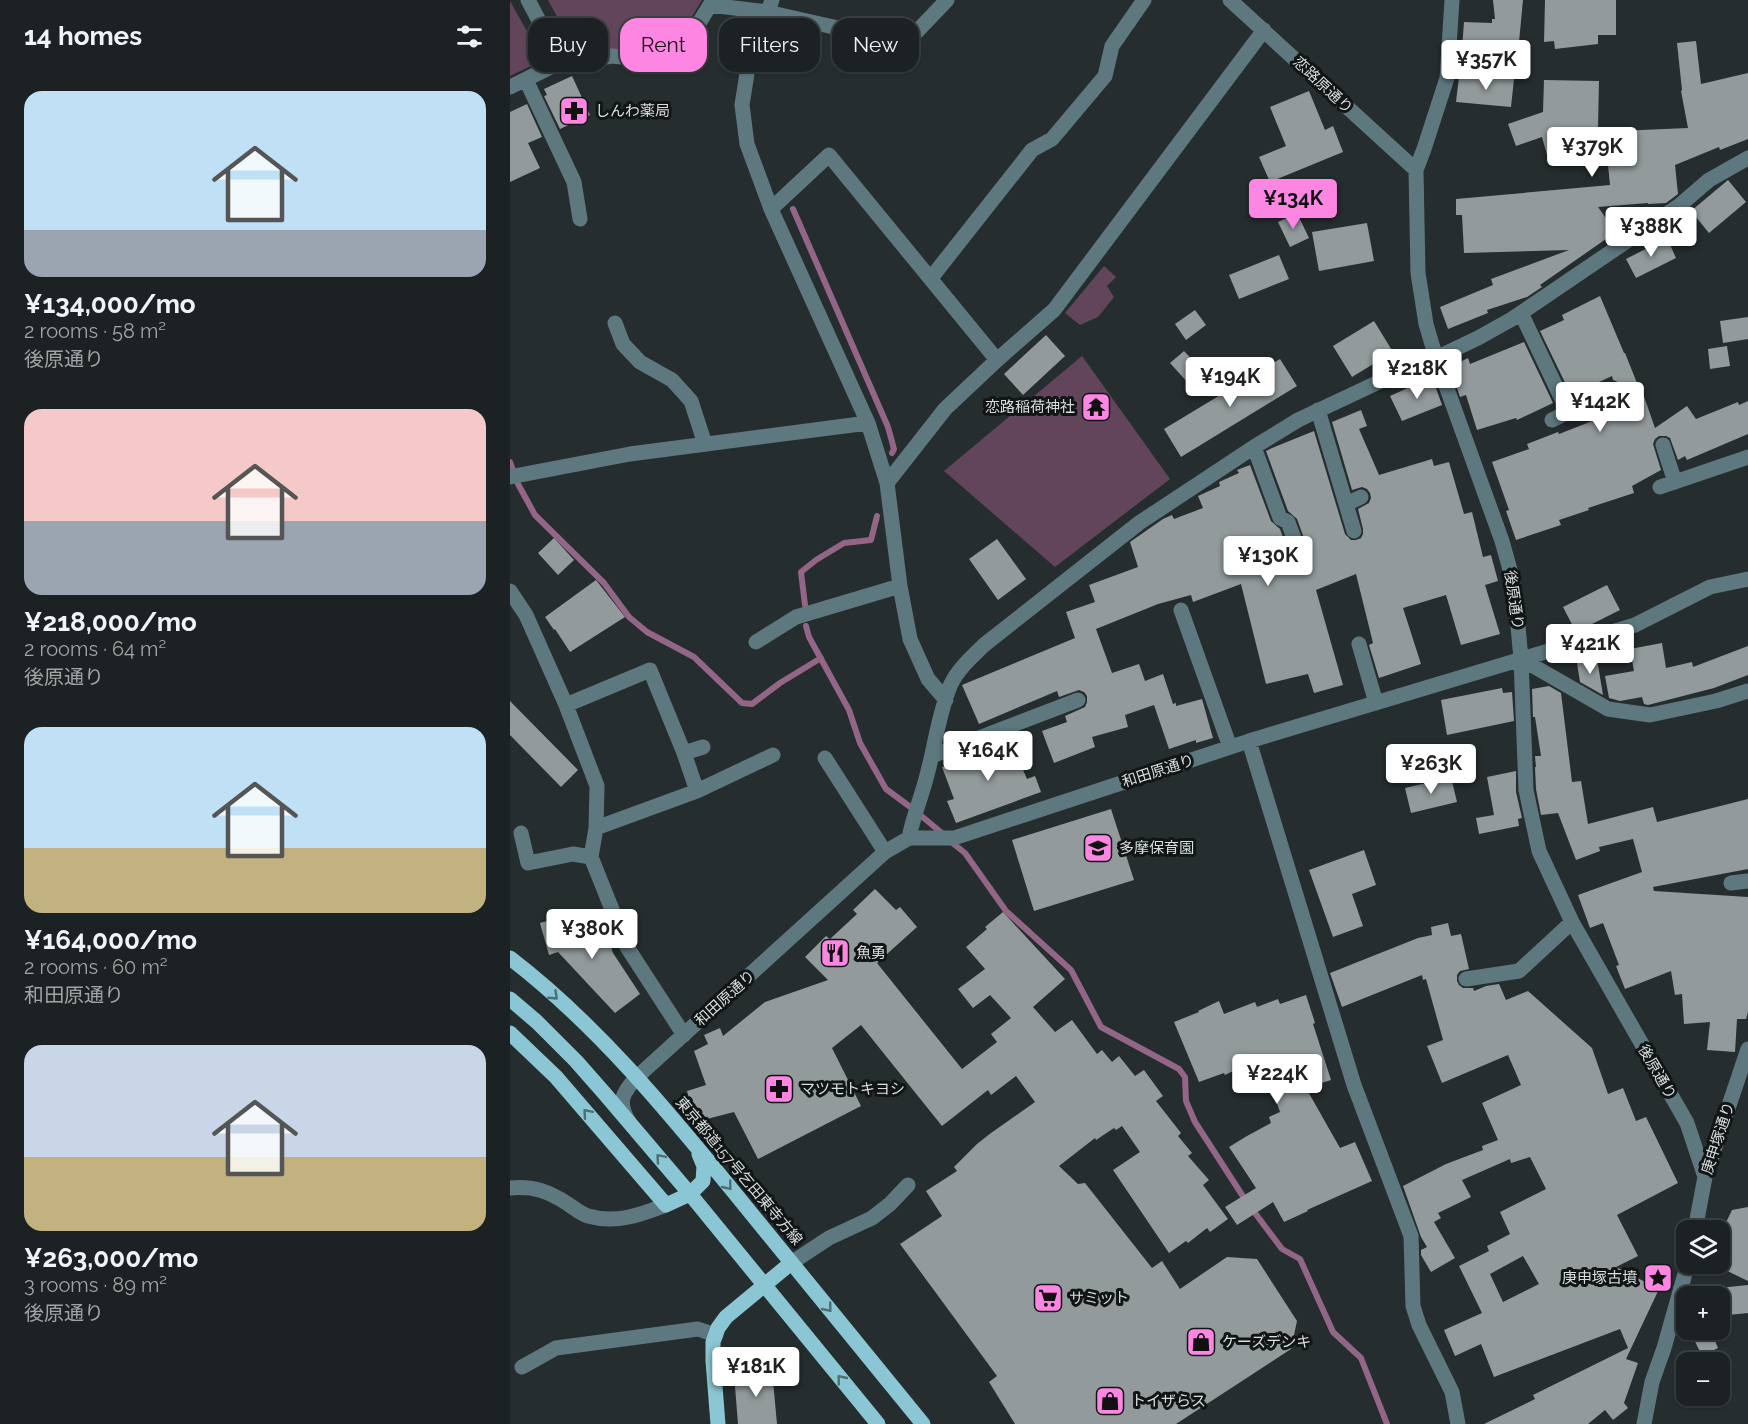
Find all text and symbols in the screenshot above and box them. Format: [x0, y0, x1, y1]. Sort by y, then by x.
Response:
chip: Buy [528, 18, 608, 72]
chip: Rent [620, 18, 707, 72]
chip: Filters [719, 18, 820, 72]
chip: New [832, 18, 919, 72]
icon: filters [453, 20, 486, 53]
text: 14 homes [24, 21, 142, 51]
pin: ¥357K [1444, 40, 1528, 91]
text: ¥357K [1455, 47, 1517, 71]
street label: 恋路原通り [1289, 53, 1357, 117]
pharmacy icon: しんわ薬局 [558, 95, 590, 127]
place label: しんわ薬局 [595, 102, 670, 120]
pin: ¥379K [1550, 127, 1634, 178]
icon: home [201, 130, 309, 238]
text: ¥379K [1561, 134, 1623, 158]
pin: ¥134K [1251, 179, 1335, 230]
text: ¥134K [1263, 186, 1323, 210]
pin: ¥388K [1609, 207, 1693, 258]
text: ¥388K [1620, 214, 1682, 238]
text: ¥134,000/mo [24, 289, 196, 319]
text: 2 rooms · 58 m² [24, 319, 166, 343]
text: 後原通り [24, 347, 104, 371]
pin: ¥218K [1375, 349, 1459, 400]
text: ¥218K [1387, 356, 1447, 380]
pin: ¥194K [1188, 357, 1272, 408]
text: ¥194K [1200, 364, 1260, 388]
pin: ¥142K [1558, 382, 1642, 433]
text: ¥142K [1570, 389, 1630, 413]
temple icon: 恋路稲荷神社 [1080, 391, 1112, 423]
place label: 恋路稲荷神社 [985, 398, 1075, 416]
icon: home [201, 448, 309, 556]
pin: ¥130K [1226, 536, 1310, 587]
text: ¥130K [1238, 543, 1298, 567]
street label: 後原通り [1501, 569, 1527, 631]
text: ¥218,000/mo [24, 607, 197, 637]
pin: ¥421K [1548, 624, 1632, 675]
text: ¥421K [1560, 631, 1620, 655]
text: 2 rooms · 64 m² [24, 637, 166, 661]
text: 後原通り [24, 665, 104, 689]
pin: ¥164K [946, 731, 1030, 782]
text: ¥164K [957, 738, 1019, 762]
pin: ¥263K [1389, 744, 1473, 795]
street label: 和田原通り [1120, 751, 1196, 791]
text: ¥263K [1400, 751, 1462, 775]
icon: home [201, 766, 309, 874]
school or university icon: 多摩保育園 [1082, 832, 1114, 864]
place label: 多摩保育園 [1119, 839, 1194, 857]
pin: ¥380K [550, 909, 634, 960]
text: ¥380K [560, 916, 624, 940]
text: ¥164,000/mo [24, 925, 197, 955]
restaurant icon: 魚勇 [819, 937, 851, 969]
place label: 魚勇 [856, 944, 886, 962]
text: 2 rooms · 60 m² [24, 955, 168, 979]
street label: 和田原通り [691, 966, 759, 1030]
text: 和田原通り [24, 983, 124, 1007]
one-way arrow [548, 989, 558, 1000]
street label: 後原通り [1634, 1042, 1680, 1102]
pin: ¥224K [1235, 1054, 1319, 1105]
text: ¥224K [1246, 1061, 1308, 1085]
pharmacy icon: マツモトキヨシ [763, 1073, 795, 1105]
place label: マツモトキヨシ [800, 1080, 905, 1098]
icon: home [201, 1084, 309, 1192]
street label: 東京都道157号乞田東寺方線 [672, 1093, 806, 1249]
street label: 庚申塚通り [1698, 1100, 1738, 1176]
one-way arrow [583, 1109, 594, 1120]
one-way arrow [656, 1154, 667, 1165]
one-way arrow [721, 1179, 732, 1190]
map controls [1676, 1220, 1730, 1406]
button: layers [1676, 1220, 1730, 1274]
text: ¥263,000/mo [24, 1243, 198, 1273]
place icon: 庚申塚古墳 [1642, 1262, 1674, 1294]
place label: 庚申塚古墳 [1562, 1269, 1637, 1287]
text: 3 rooms · 89 m² [24, 1273, 167, 1297]
supermarket icon: サミット [1032, 1282, 1064, 1314]
button: + [1676, 1286, 1730, 1340]
place label: サミット [1069, 1289, 1129, 1307]
text: 後原通り [24, 1301, 104, 1325]
one-way arrow [821, 1301, 832, 1312]
shop icon: ケーズデンキ [1185, 1326, 1217, 1358]
place label: ケーズデンキ [1222, 1333, 1311, 1351]
pin: ¥181K [714, 1347, 798, 1398]
button: − [1676, 1352, 1730, 1406]
text: ¥181K [726, 1354, 786, 1378]
one-way arrow [837, 1374, 848, 1385]
shop icon: トイザらス [1094, 1385, 1126, 1417]
place label: トイザらス [1131, 1392, 1206, 1410]

